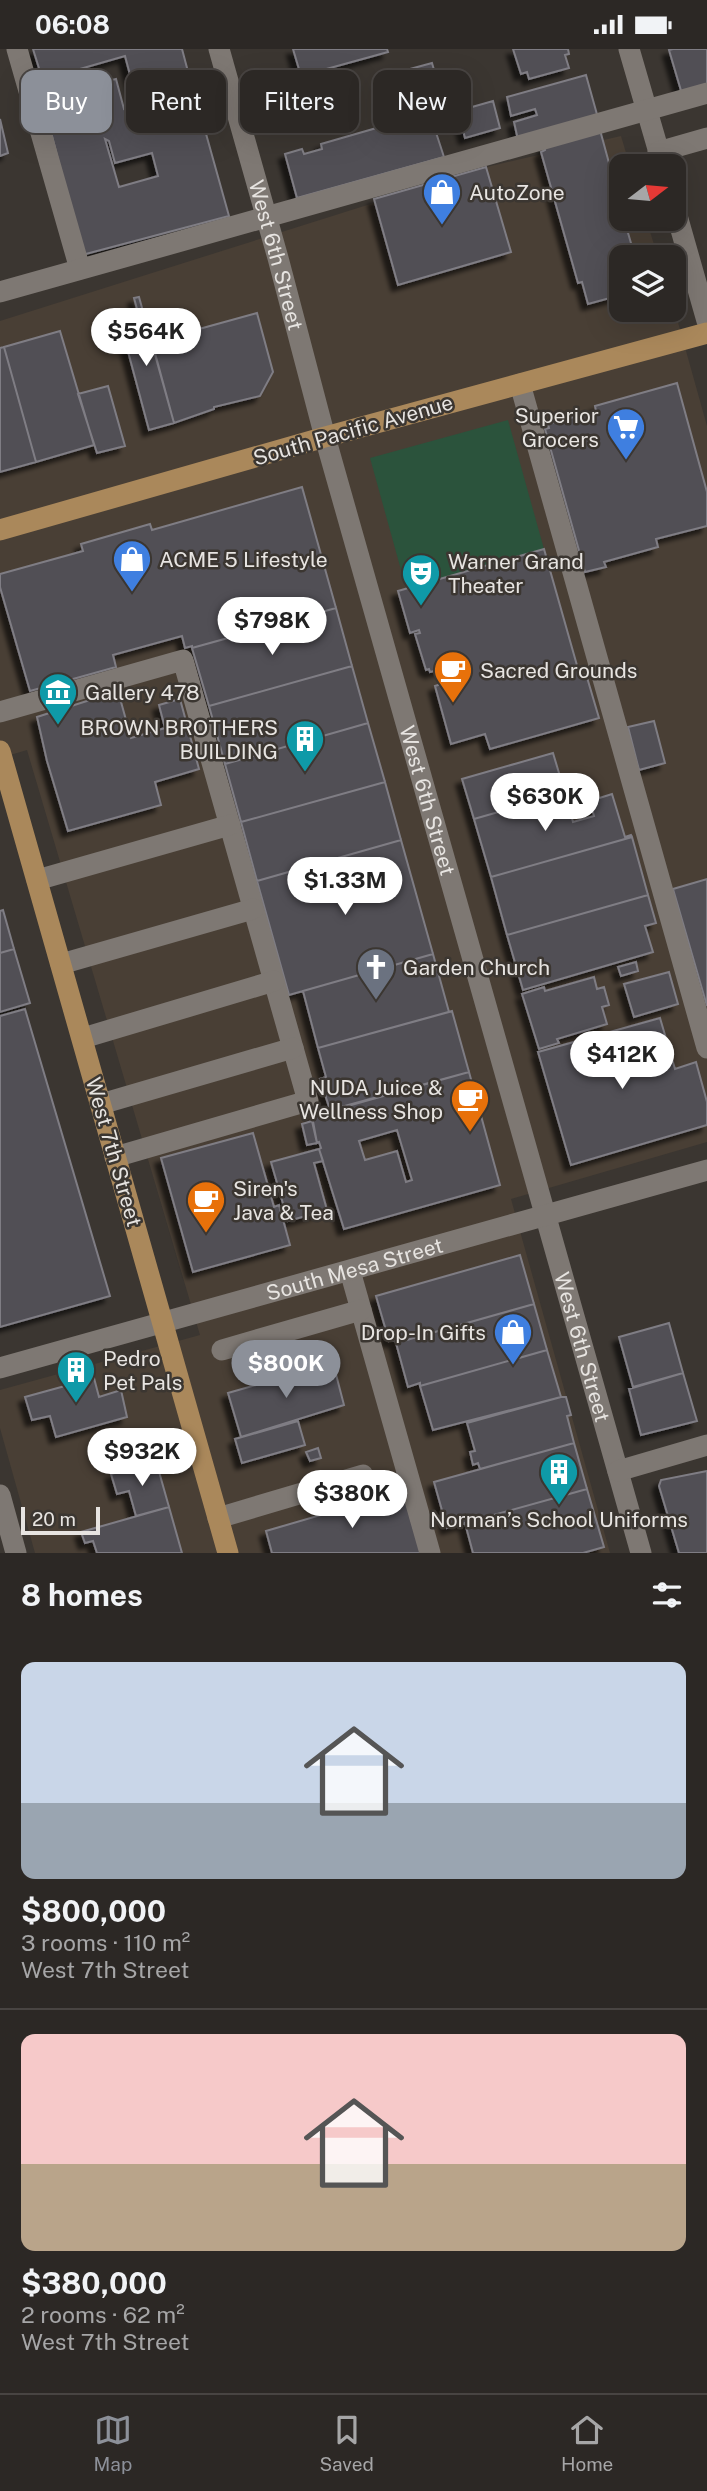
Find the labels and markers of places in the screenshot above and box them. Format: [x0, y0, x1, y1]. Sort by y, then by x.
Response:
shop icon: AutoZone [421, 171, 463, 226]
place label: AutoZone [469, 180, 565, 205]
pin: $564K [97, 309, 195, 368]
place label: Superior Grocers [515, 403, 599, 452]
supermarket icon: Superior Grocers [605, 406, 647, 461]
shop icon: ACME 5 Lifestyle [111, 538, 153, 593]
place label: ACME 5 Lifestyle [159, 547, 328, 572]
place label: Warner Grand Theater [448, 549, 584, 598]
theatre icon: Warner Grand Theater [400, 552, 442, 607]
pin: $798K [223, 597, 321, 657]
cafe icon: Sacred Grounds [432, 649, 474, 704]
place label: Sacred Grounds [480, 658, 637, 683]
museum icon: Gallery 478 [37, 671, 79, 726]
place label: Gallery 478 [85, 680, 200, 705]
place label: BROWN BROTHERS BUILDING [80, 715, 278, 764]
building icon: BROWN BROTHERS BUILDING [284, 718, 326, 773]
pin: $630K [496, 773, 594, 833]
pin: $1.33M [288, 857, 402, 917]
church icon: Garden Church [355, 946, 397, 1001]
place label: Garden Church [403, 955, 550, 980]
pin: $412K [573, 1031, 671, 1091]
place label: NUDA Juice & Wellness Shop [299, 1075, 443, 1124]
cafe icon: NUDA Juice & Wellness Shop [449, 1078, 491, 1133]
place label: Siren's Java & Tea [233, 1176, 334, 1225]
cafe icon: Siren's Java & Tea [185, 1179, 227, 1234]
shop icon: Drop-In Gifts [492, 1311, 534, 1366]
place label: Drop-In Gifts [361, 1320, 486, 1345]
pin: $800K [237, 1341, 335, 1400]
place label: Pedro Pet Pals [103, 1346, 182, 1395]
building icon: Pedro Pet Pals [55, 1349, 97, 1404]
pin: $932K [93, 1429, 191, 1488]
building icon: Norman’s School Uniforms [538, 1451, 580, 1506]
pin: $380K [303, 1471, 401, 1530]
place label: Norman’s School Uniforms [430, 1507, 688, 1532]

